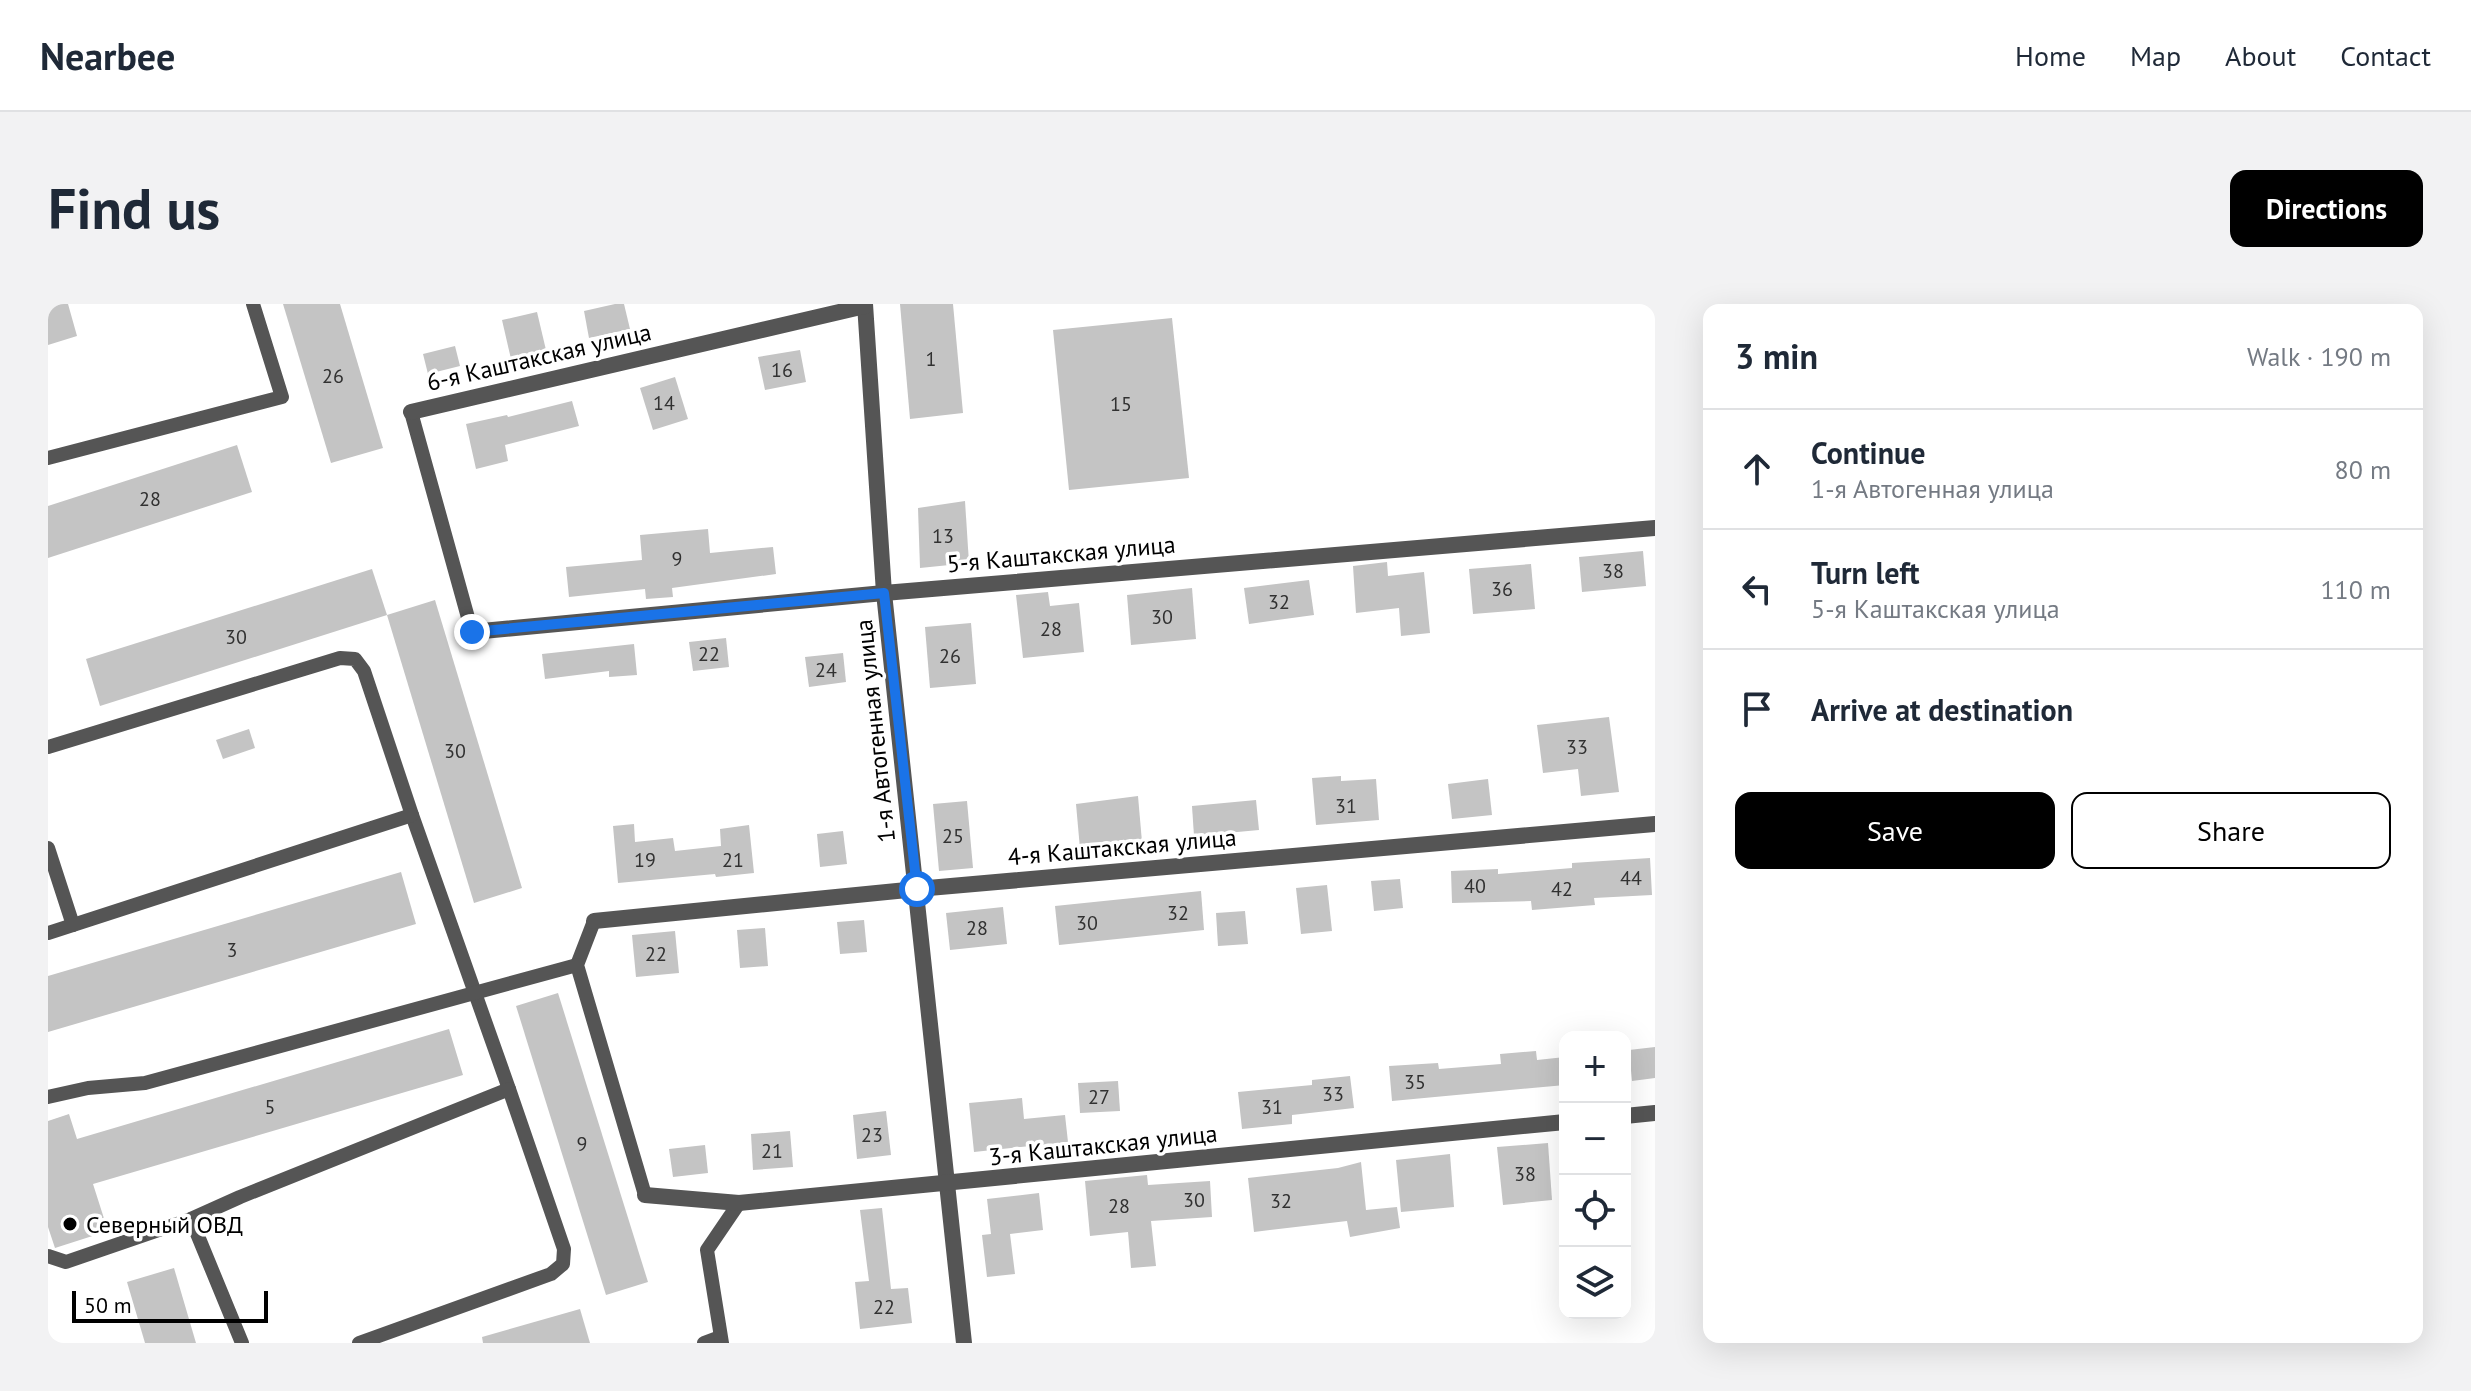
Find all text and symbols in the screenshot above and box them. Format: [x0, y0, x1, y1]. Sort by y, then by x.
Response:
text: Nearbee [40, 31, 175, 80]
text: Home [2015, 37, 2086, 74]
text: Map [2130, 37, 2181, 74]
text: About [2225, 37, 2296, 74]
text: Contact [2340, 37, 2431, 74]
button: Directions [2230, 170, 2423, 247]
text: Find us [48, 172, 220, 244]
street label: 6-я Каштакская улица [424, 316, 654, 398]
text: 3 min [1735, 334, 1818, 378]
text: Walk · 190 m [2247, 340, 2391, 373]
house number: 1 [926, 346, 936, 372]
house number: 16 [771, 357, 793, 383]
house number: 26 [322, 363, 344, 389]
house number: 14 [653, 390, 675, 416]
house number: 15 [1110, 391, 1132, 417]
text: Continue [1811, 433, 1925, 472]
icon: ahead [1735, 447, 1779, 491]
text: 80 m [2335, 453, 2391, 486]
text: 1-я Автогенная улица [1811, 472, 2054, 505]
house number: 28 [139, 486, 161, 512]
house number: 13 [932, 523, 954, 549]
street label: 5-я Каштакская улица [945, 529, 1177, 579]
house number: 9 [672, 546, 682, 572]
text: Turn left [1811, 553, 1919, 592]
house number: 38 [1602, 558, 1624, 584]
icon: left [1735, 567, 1779, 611]
text: 110 m [2320, 573, 2391, 606]
house number: 36 [1491, 576, 1513, 602]
house number: 32 [1268, 589, 1290, 615]
text: 5-я Каштакская улица [1811, 592, 2060, 625]
house number: 30 [1151, 604, 1173, 630]
route end [454, 614, 490, 650]
house number: 28 [1040, 616, 1062, 642]
street label: 1-я Автогенная улица [848, 618, 902, 844]
house number: 30 [225, 624, 247, 650]
house number: 22 [698, 641, 720, 667]
house number: 26 [939, 643, 961, 669]
house number: 24 [815, 657, 837, 683]
icon: arrive [1735, 687, 1779, 731]
text: Arrive at destination [1811, 690, 2073, 729]
house number: 33 [1566, 734, 1588, 760]
house number: 30 [444, 738, 466, 764]
button: Save [1735, 792, 2055, 869]
button: Share [2071, 792, 2391, 869]
house number: 31 [1335, 793, 1357, 819]
street label: 4-я Каштакская улица [1006, 822, 1238, 872]
house number: 25 [942, 823, 964, 849]
house number: 19 [634, 847, 656, 873]
house number: 21 [722, 847, 744, 873]
house number: 44 [1620, 865, 1642, 891]
route start [899, 871, 935, 907]
house number: 40 [1464, 873, 1486, 899]
house number: 42 [1551, 876, 1573, 902]
house number: 32 [1167, 900, 1189, 926]
house number: 30 [1076, 910, 1098, 936]
house number: 28 [966, 915, 988, 941]
house number: 3 [227, 937, 237, 963]
house number: 22 [645, 941, 667, 967]
map controls [1559, 1031, 1631, 1319]
button: + [1559, 1031, 1631, 1103]
house number: 35 [1404, 1069, 1426, 1095]
house number: 33 [1322, 1081, 1344, 1107]
house number: 27 [1088, 1084, 1110, 1110]
house number: 5 [265, 1094, 275, 1120]
house number: 31 [1261, 1094, 1283, 1120]
button: − [1559, 1103, 1631, 1175]
street label: 3-я Каштакская улица [987, 1118, 1219, 1172]
house number: 23 [861, 1122, 883, 1148]
house number: 9 [577, 1131, 587, 1157]
house number: 21 [761, 1138, 783, 1164]
house number: 38 [1514, 1161, 1536, 1187]
button: locate [1559, 1175, 1631, 1247]
house number: 30 [1183, 1187, 1205, 1213]
house number: 32 [1270, 1188, 1292, 1214]
house number: 28 [1108, 1193, 1130, 1219]
place label: Северный ОВД [86, 1209, 243, 1240]
marker: Северный ОВД [61, 1215, 79, 1233]
button: layers [1559, 1247, 1631, 1319]
scale bar [72, 1287, 268, 1323]
text: 50 m [84, 1291, 132, 1319]
house number: 22 [873, 1294, 895, 1320]

